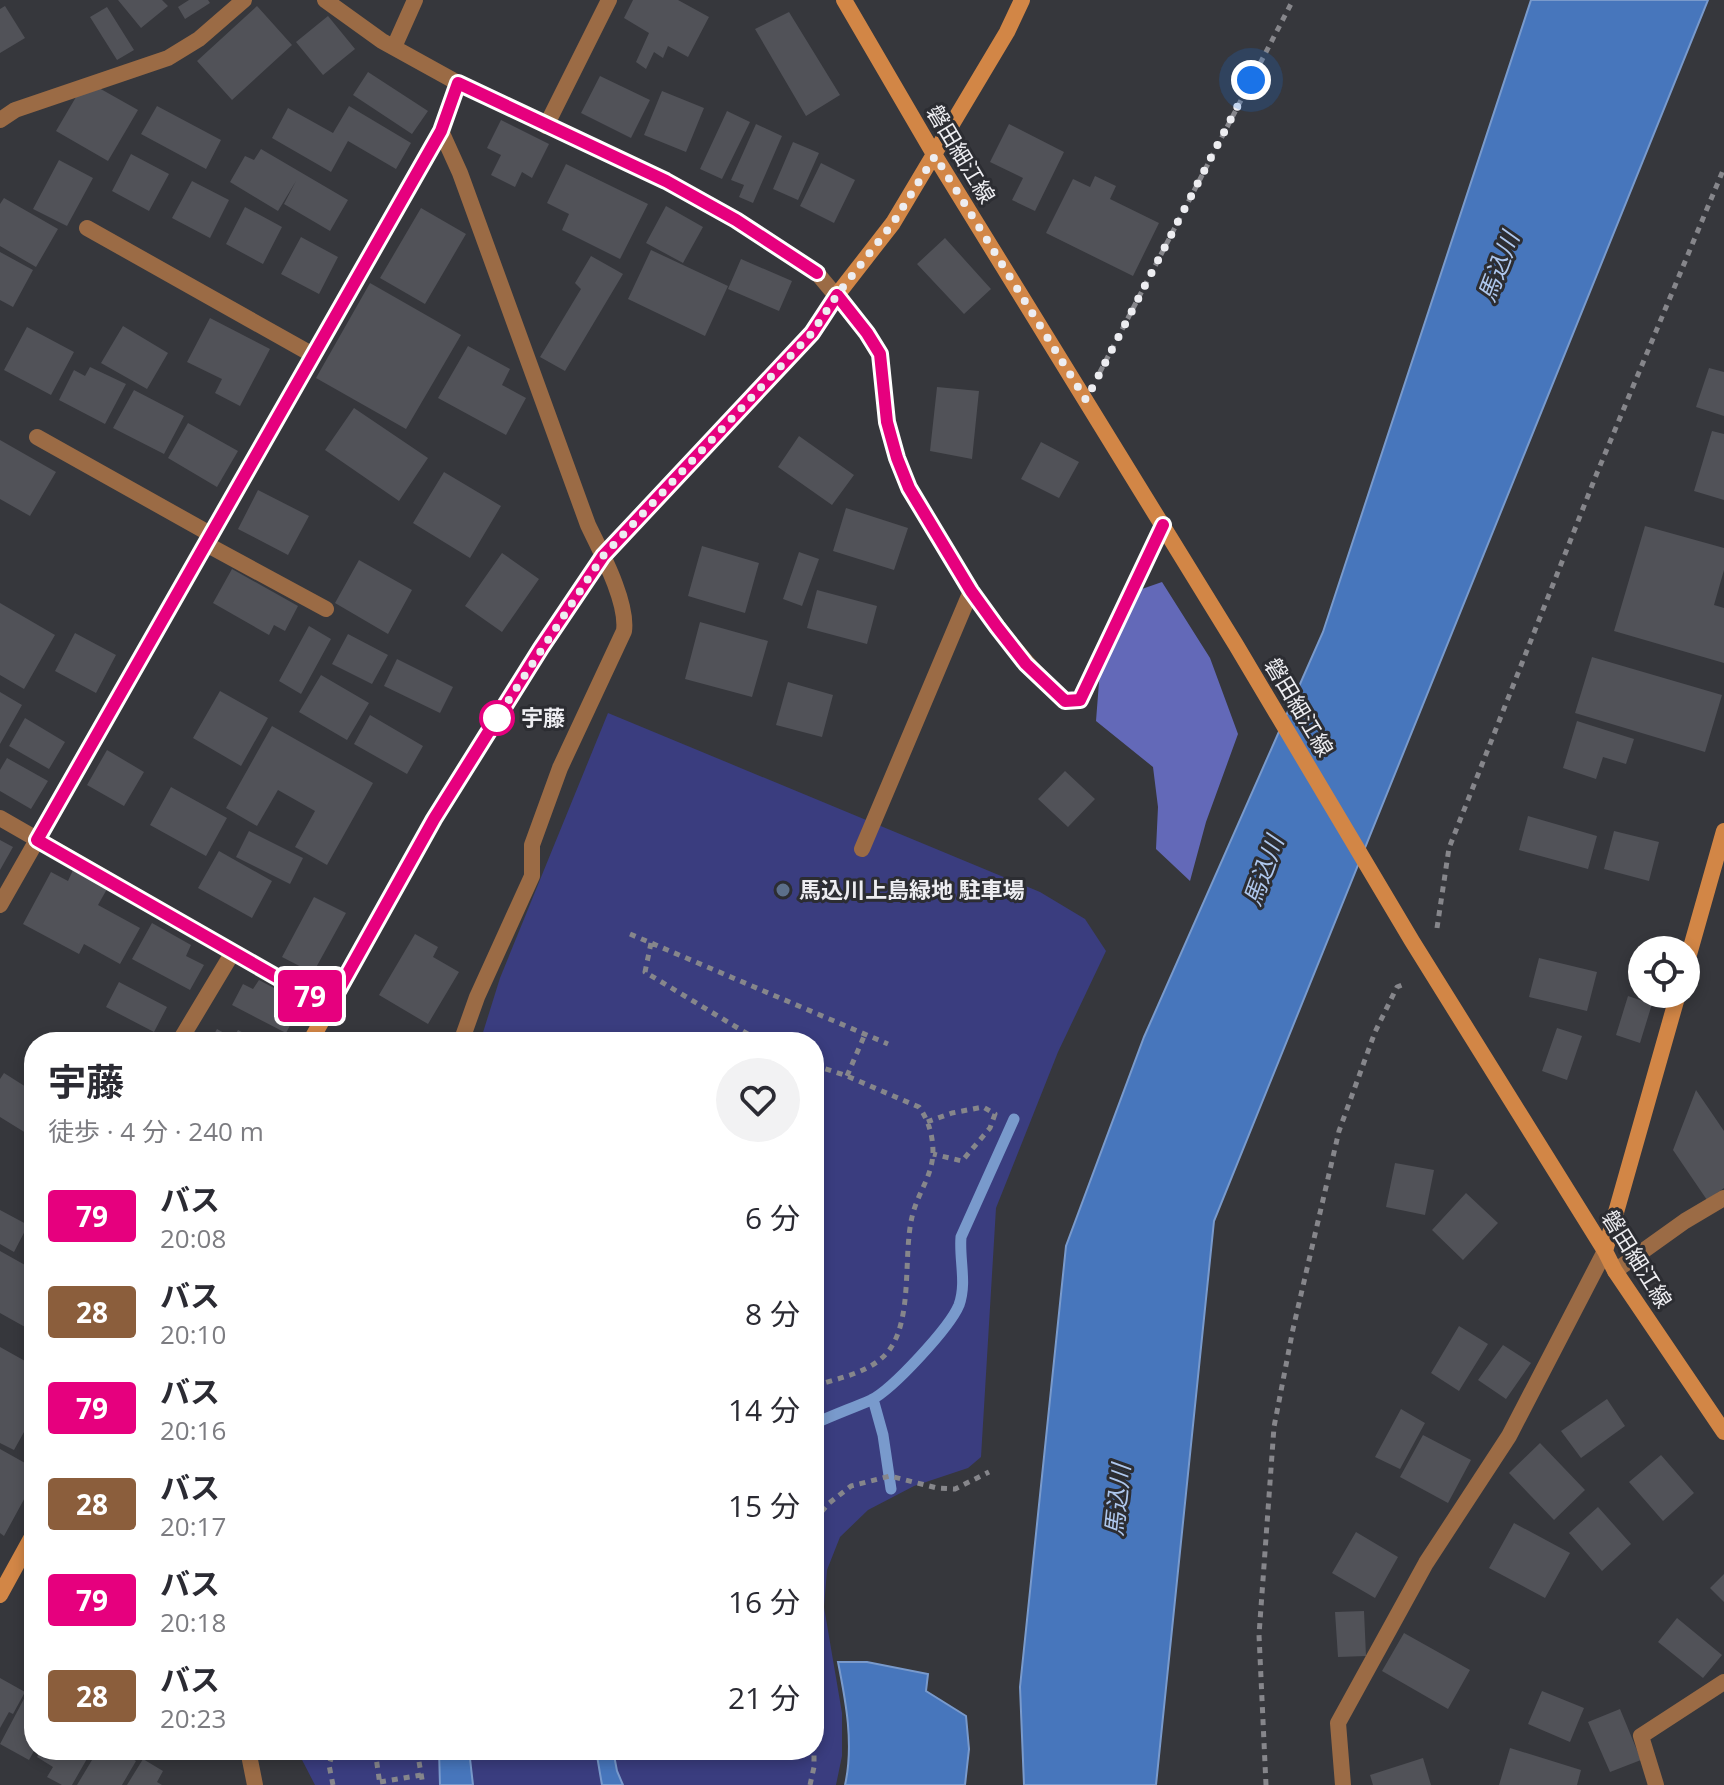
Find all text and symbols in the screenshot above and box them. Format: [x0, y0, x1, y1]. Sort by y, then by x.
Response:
your location [1231, 60, 1271, 100]
street label: 磐田細江線 [921, 99, 1003, 208]
water label: 馬込川 [1469, 224, 1527, 306]
street label: 磐田細江線 [1259, 652, 1341, 761]
marker: 宇藤 [480, 701, 514, 735]
place label: 宇藤 [521, 702, 565, 732]
water label: 馬込川 [1235, 828, 1291, 910]
place label: 馬込川上島緑地 駐車場 [799, 874, 1025, 904]
marker: 馬込川上島緑地 駐車場 [774, 881, 792, 899]
map controls [1628, 936, 1700, 1008]
button: locate [1628, 936, 1700, 1008]
line badge: 79 [274, 970, 346, 1022]
text: 79 [294, 977, 326, 1015]
text: 宇藤 [48, 1055, 124, 1107]
button: heart [716, 1058, 800, 1142]
text: 徒歩 · 4 分 · 240 m [48, 1113, 264, 1149]
text: バス [160, 1179, 220, 1220]
text: 79 [76, 1197, 108, 1235]
text: 6 分 [745, 1197, 800, 1238]
street label: 磐田細江線 [1596, 1204, 1680, 1313]
text: 20:08 [160, 1220, 226, 1256]
text: バス [160, 1275, 220, 1316]
text: 28 [76, 1293, 108, 1331]
text: 8 分 [745, 1293, 800, 1334]
text: 20:10 [160, 1316, 226, 1352]
text: バス [160, 1371, 220, 1412]
text: 79 [76, 1389, 108, 1427]
text: 14 分 [728, 1389, 800, 1430]
text: 20:16 [160, 1412, 226, 1448]
water label: 馬込川 [1096, 1459, 1137, 1537]
text: バス [160, 1467, 220, 1508]
text: 28 [76, 1485, 108, 1523]
text: 15 分 [728, 1485, 800, 1526]
text: 20:17 [160, 1508, 226, 1544]
text: バス [160, 1563, 220, 1604]
text: 79 [76, 1581, 108, 1619]
text: 16 分 [728, 1581, 800, 1622]
text: 20:18 [160, 1604, 226, 1640]
text: バス [160, 1659, 220, 1700]
text: 28 [76, 1677, 108, 1715]
text: 21 分 [728, 1677, 800, 1718]
text: 20:23 [160, 1700, 226, 1736]

